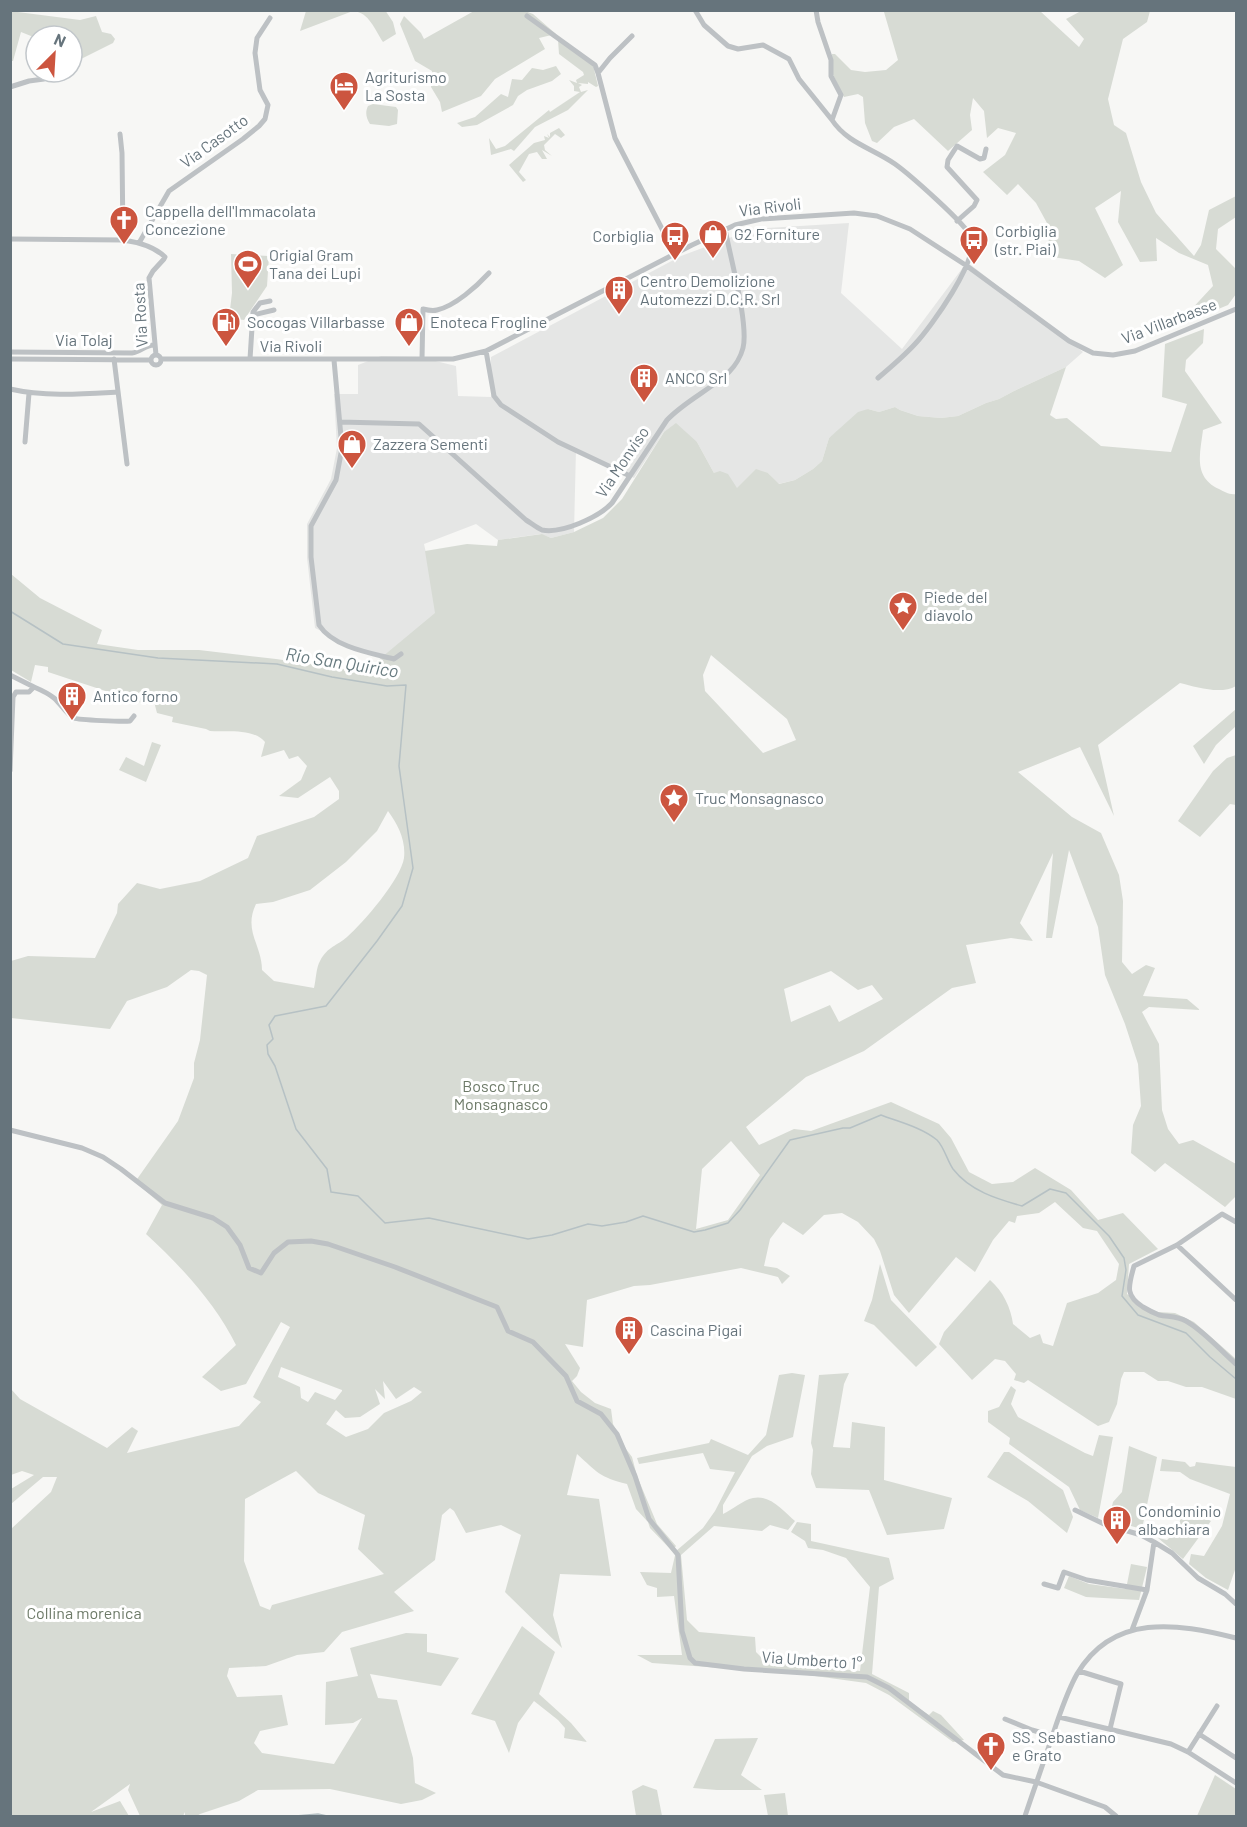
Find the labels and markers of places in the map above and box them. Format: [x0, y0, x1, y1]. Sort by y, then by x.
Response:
place label: Agriturismo La Sosta [365, 67, 447, 104]
hotel icon: Agriturismo La Sosta [328, 70, 360, 112]
place label: Cappella dell'Immacolata Concezione [145, 201, 316, 238]
church icon: Cappella dell'Immacolata Concezione [108, 204, 140, 246]
shop icon: G2 Forniture [697, 218, 729, 260]
bus stop icon: Corbiglia [659, 220, 691, 262]
place label: Corbiglia (str. Piai) [994, 221, 1057, 258]
place label: G2 Forniture [734, 224, 820, 243]
bus stop icon: Corbiglia (str. Piai) [958, 224, 990, 266]
place label: Corbiglia [592, 226, 654, 245]
place label: Origial Gram Tana dei Lupi [269, 245, 361, 282]
sports icon: Origial Gram Tana dei Lupi [232, 248, 264, 290]
place label: Centro Demolizione Automezzi D.C.R. Srl [640, 271, 780, 308]
building icon: Centro Demolizione Automezzi D.C.R. Srl [603, 274, 635, 316]
fuel station icon: Socogas Villarbasse [210, 306, 242, 348]
shop icon: Enoteca Frogline [393, 306, 425, 348]
place label: Socogas Villarbasse [247, 312, 385, 331]
place label: Enoteca Frogline [430, 312, 547, 331]
building icon: ANCO Srl [628, 362, 660, 404]
place label: ANCO Srl [665, 368, 727, 387]
shop icon: Zazzera Sementi [336, 428, 368, 470]
place label: Zazzera Sementi [373, 434, 488, 453]
place label: Piede del diavolo [924, 587, 988, 624]
place icon: Piede del diavolo [887, 590, 919, 632]
building icon: Antico forno [56, 680, 88, 722]
place label: Antico forno [93, 686, 178, 705]
place icon: Truc Monsagnasco [658, 782, 690, 824]
place label: Truc Monsagnasco [695, 788, 824, 807]
building icon: Cascina Pigai [613, 1314, 645, 1356]
place label: Cascina Pigai [650, 1320, 742, 1339]
place label: Condominio albachiara [1138, 1501, 1221, 1538]
building icon: Condominio albachiara [1101, 1504, 1133, 1546]
place label: SS. Sebastiano e Grato [1012, 1727, 1116, 1764]
church icon: SS. Sebastiano e Grato [975, 1730, 1007, 1772]

